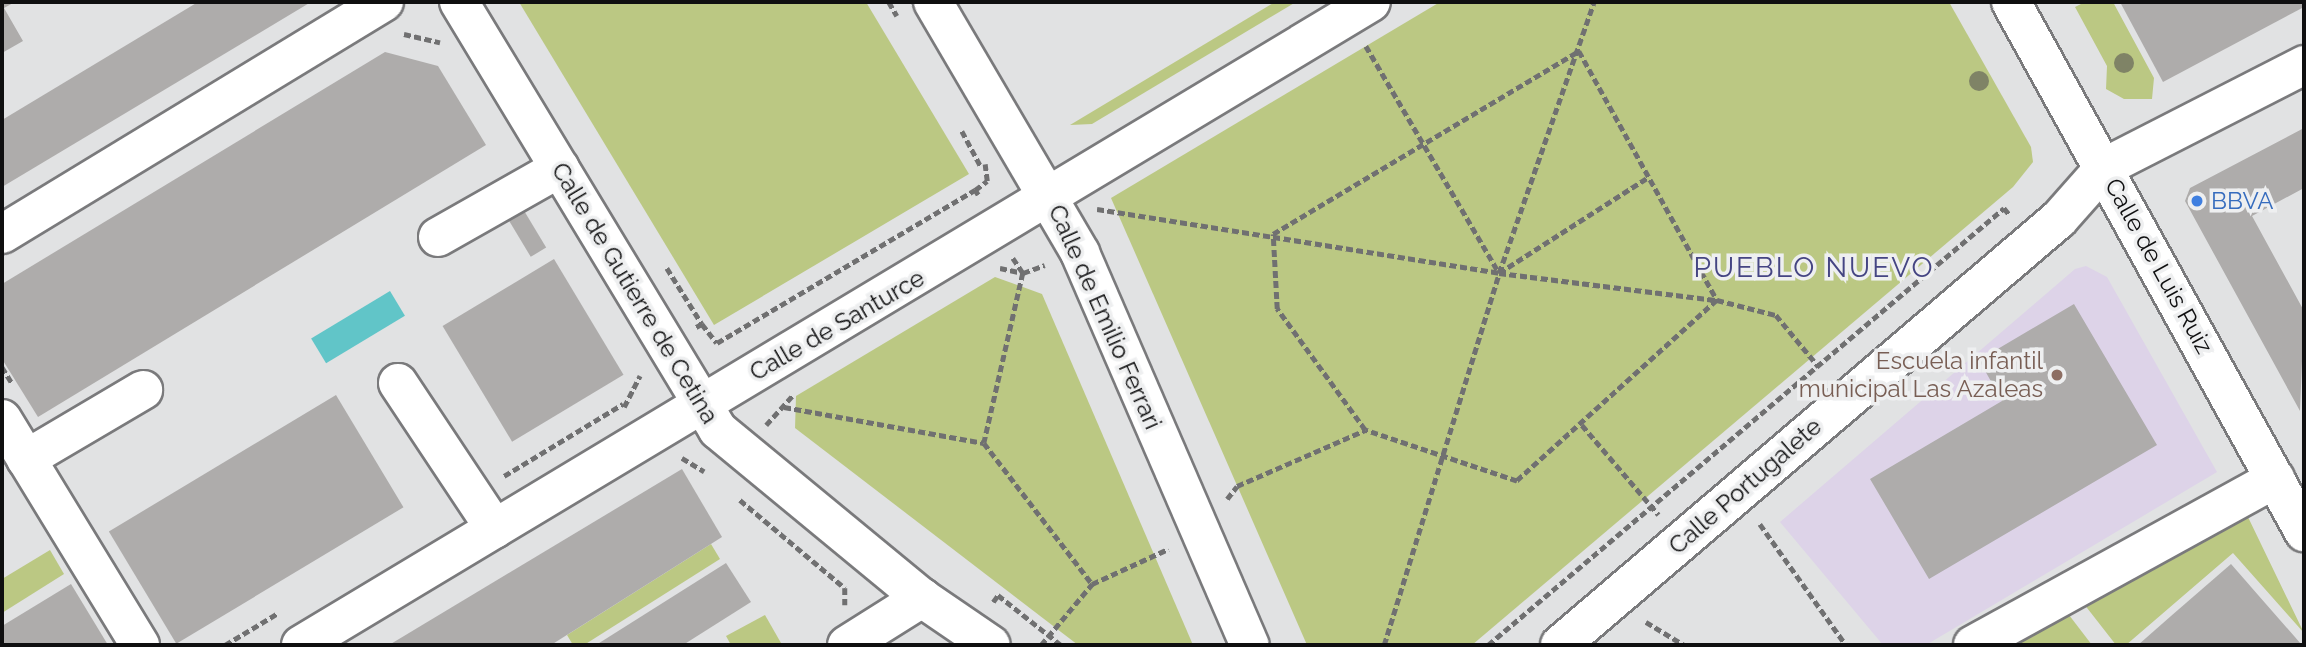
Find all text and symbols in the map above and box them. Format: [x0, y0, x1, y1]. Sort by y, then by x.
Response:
street label: Calle de Gutierre de Cetina [546, 157, 724, 429]
street label: Calle de Luis Ruiz [2099, 173, 2219, 359]
place label: BBVA [2211, 187, 2274, 215]
marker: BBVA [2189, 193, 2205, 209]
street label: Calle de Emilio Ferrari [1042, 200, 1168, 434]
district label: PUEBLO NUEVO [1695, 251, 1933, 285]
street label: Calle de Santurce [745, 263, 929, 387]
place label: Escuela infantil municipal Las Azaleas [1797, 347, 2043, 403]
marker: Escuela infantil municipal Las Azaleas [2049, 367, 2065, 383]
street label: Calle Portugalete [1663, 412, 1827, 560]

